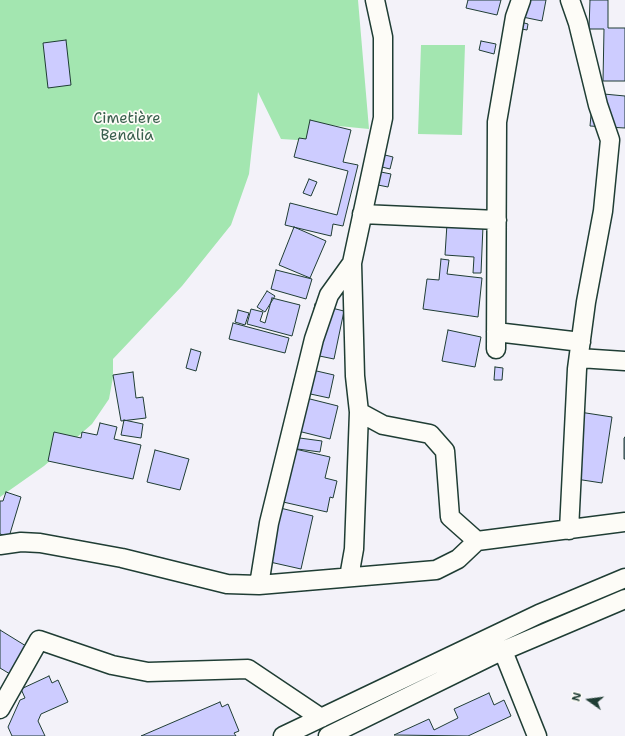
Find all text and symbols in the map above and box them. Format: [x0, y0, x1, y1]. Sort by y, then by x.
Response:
park label: Cimetière Benalia [93, 110, 161, 145]
north arrow [569, 680, 609, 720]
text: N [569, 691, 585, 703]

